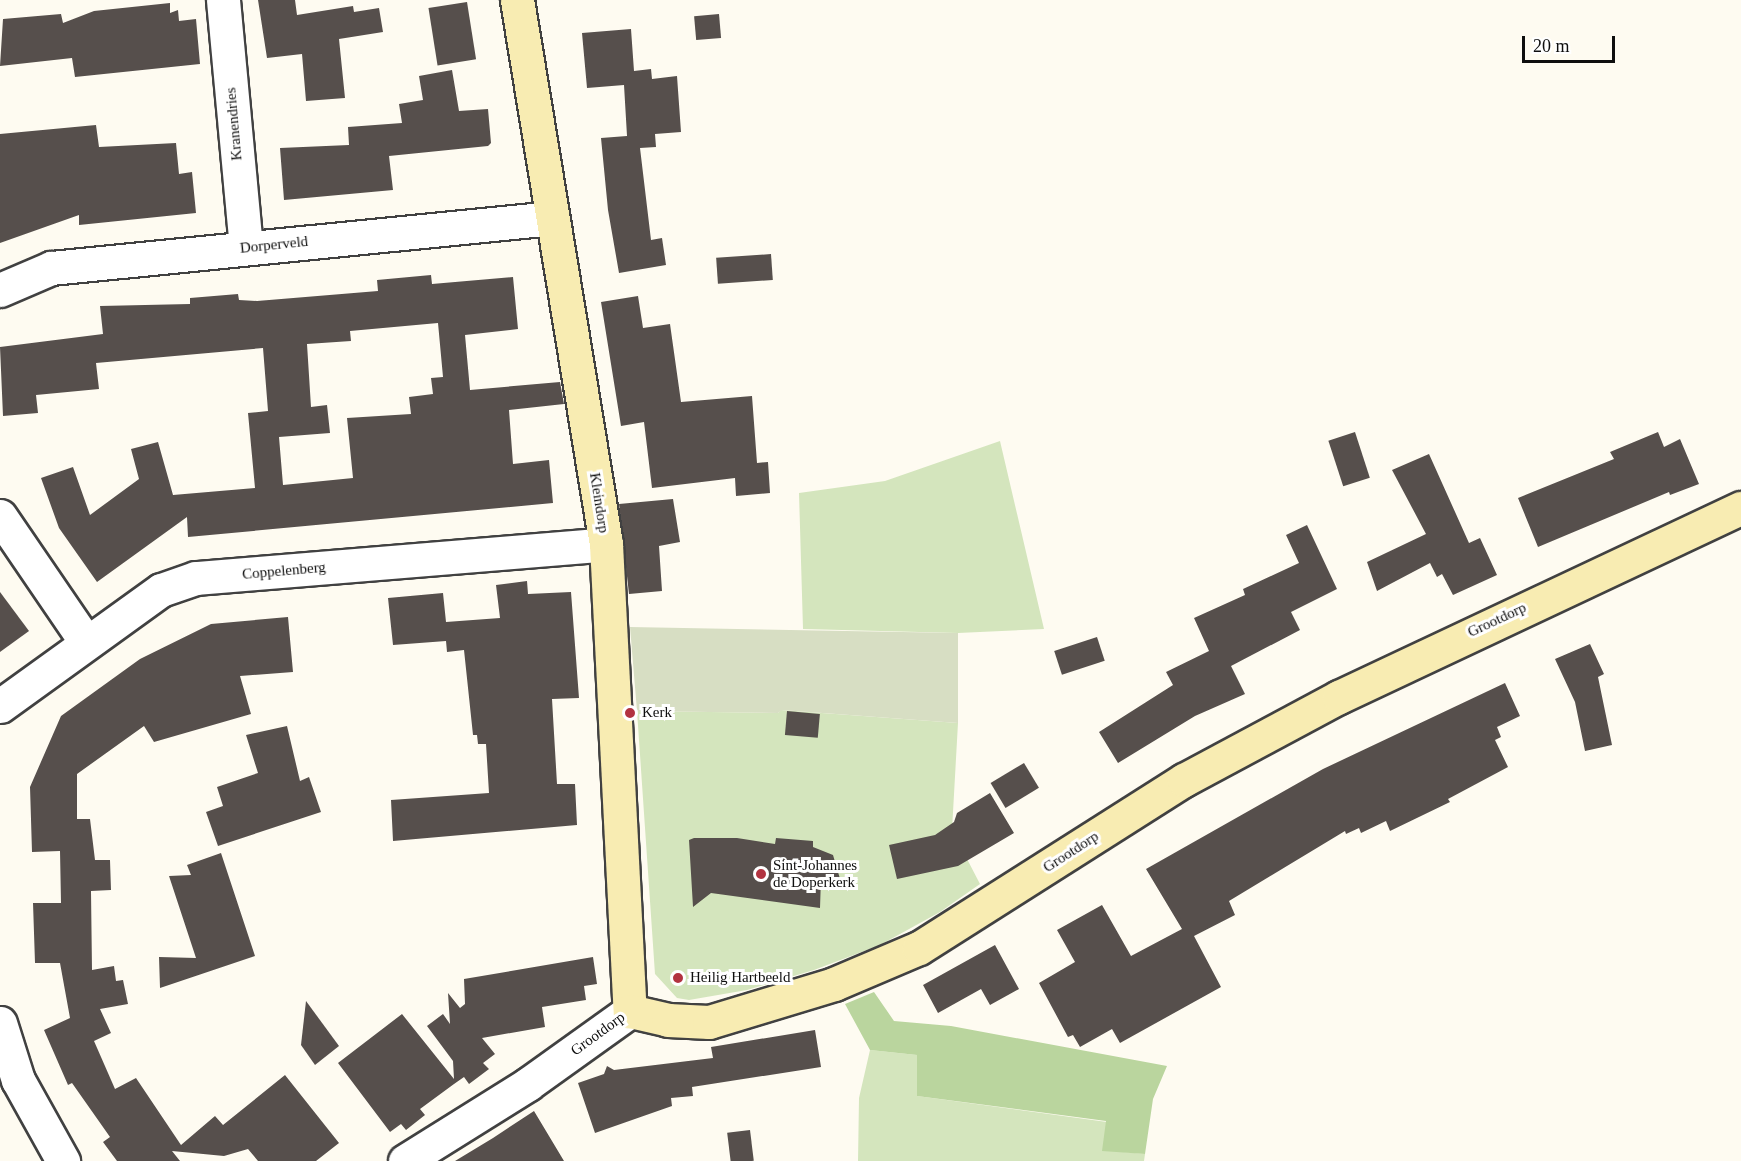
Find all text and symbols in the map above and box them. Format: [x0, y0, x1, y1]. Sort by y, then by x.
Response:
scale bar [1525, 24, 1618, 62]
text: 20 m [1533, 36, 1570, 56]
street label: Kranendries [222, 87, 246, 161]
street label: Dorperveld [239, 232, 309, 258]
street label: Kleindorp [585, 472, 613, 534]
street label: Coppelenberg [241, 558, 327, 584]
street label: Grootdorp [1465, 599, 1529, 641]
place label: Kerk [642, 704, 672, 722]
marker: Kerk [623, 706, 637, 720]
street label: Grootdorp [1040, 827, 1102, 877]
place label: Sint-Johannes de Doperkerk [773, 856, 857, 891]
marker: Sint-Johannes de Doperkerk [754, 867, 768, 881]
place label: Heilig Hartbeeld [690, 969, 790, 987]
marker: Heilig Hartbeeld [671, 971, 685, 985]
street label: Grootdorp [567, 1008, 629, 1060]

